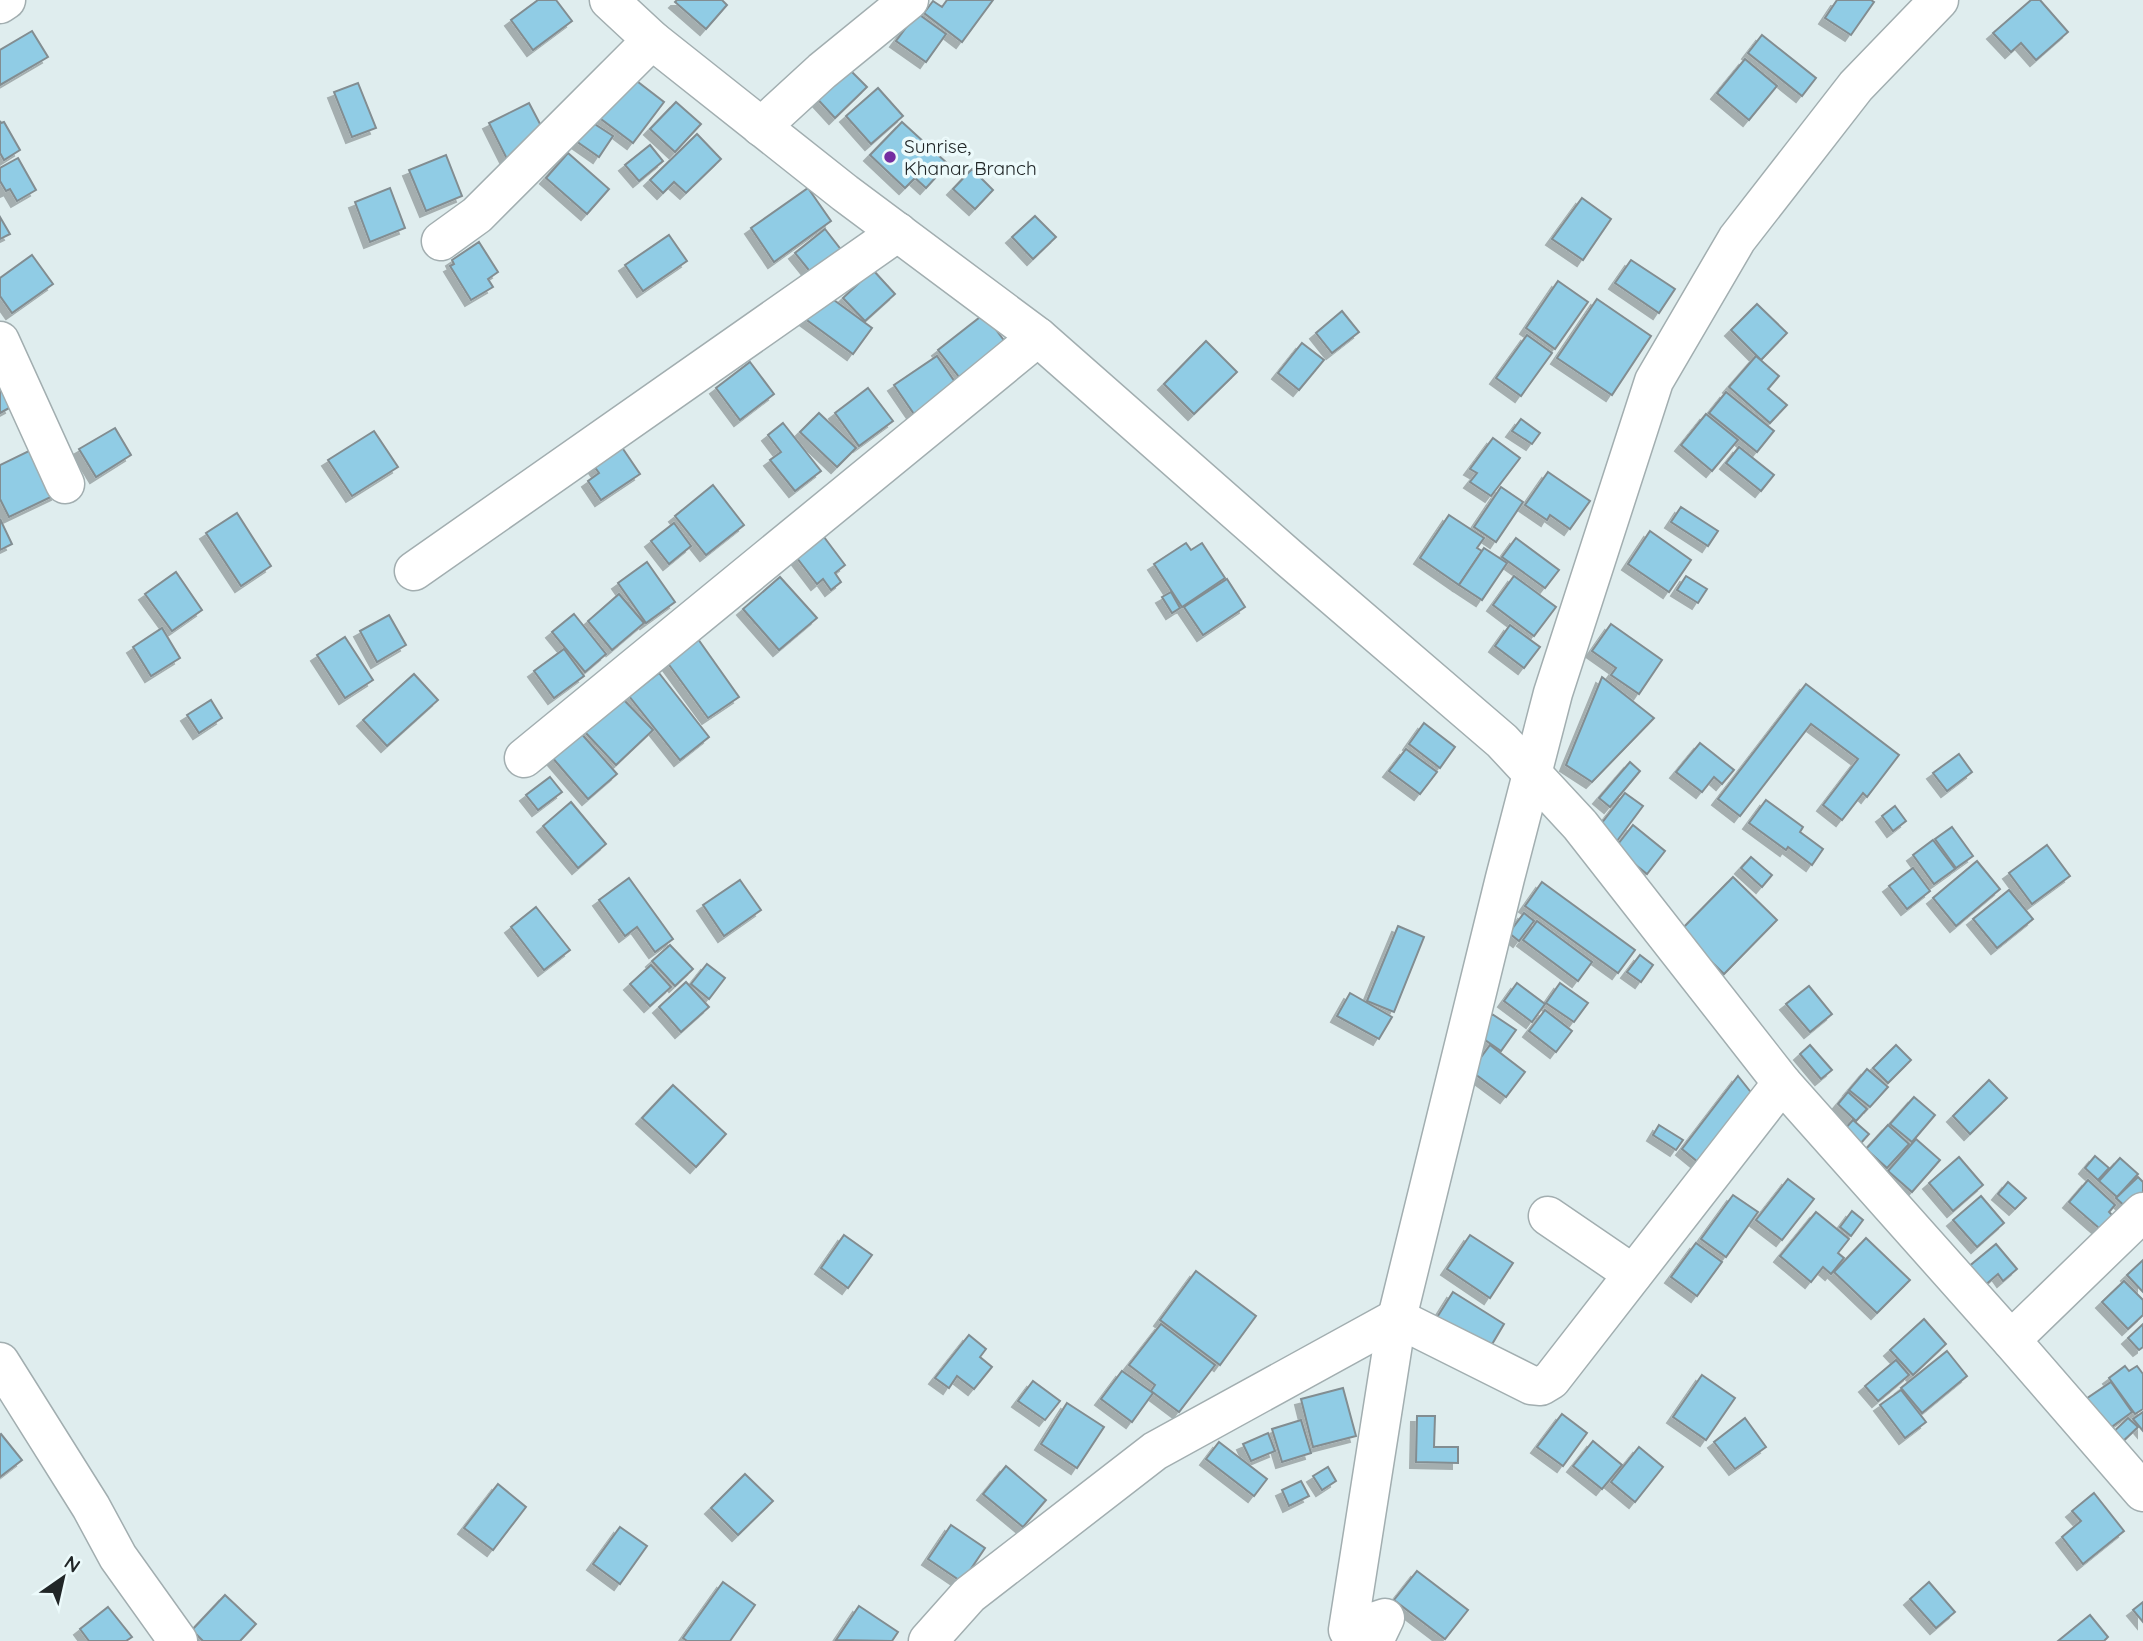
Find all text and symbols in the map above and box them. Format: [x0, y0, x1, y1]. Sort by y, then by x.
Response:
place label: Sunrise, Khanar Branch [904, 134, 1037, 180]
marker: Sunrise, Khanar Branch [882, 149, 898, 165]
north arrow [28, 1543, 98, 1613]
text: N [60, 1550, 85, 1578]

